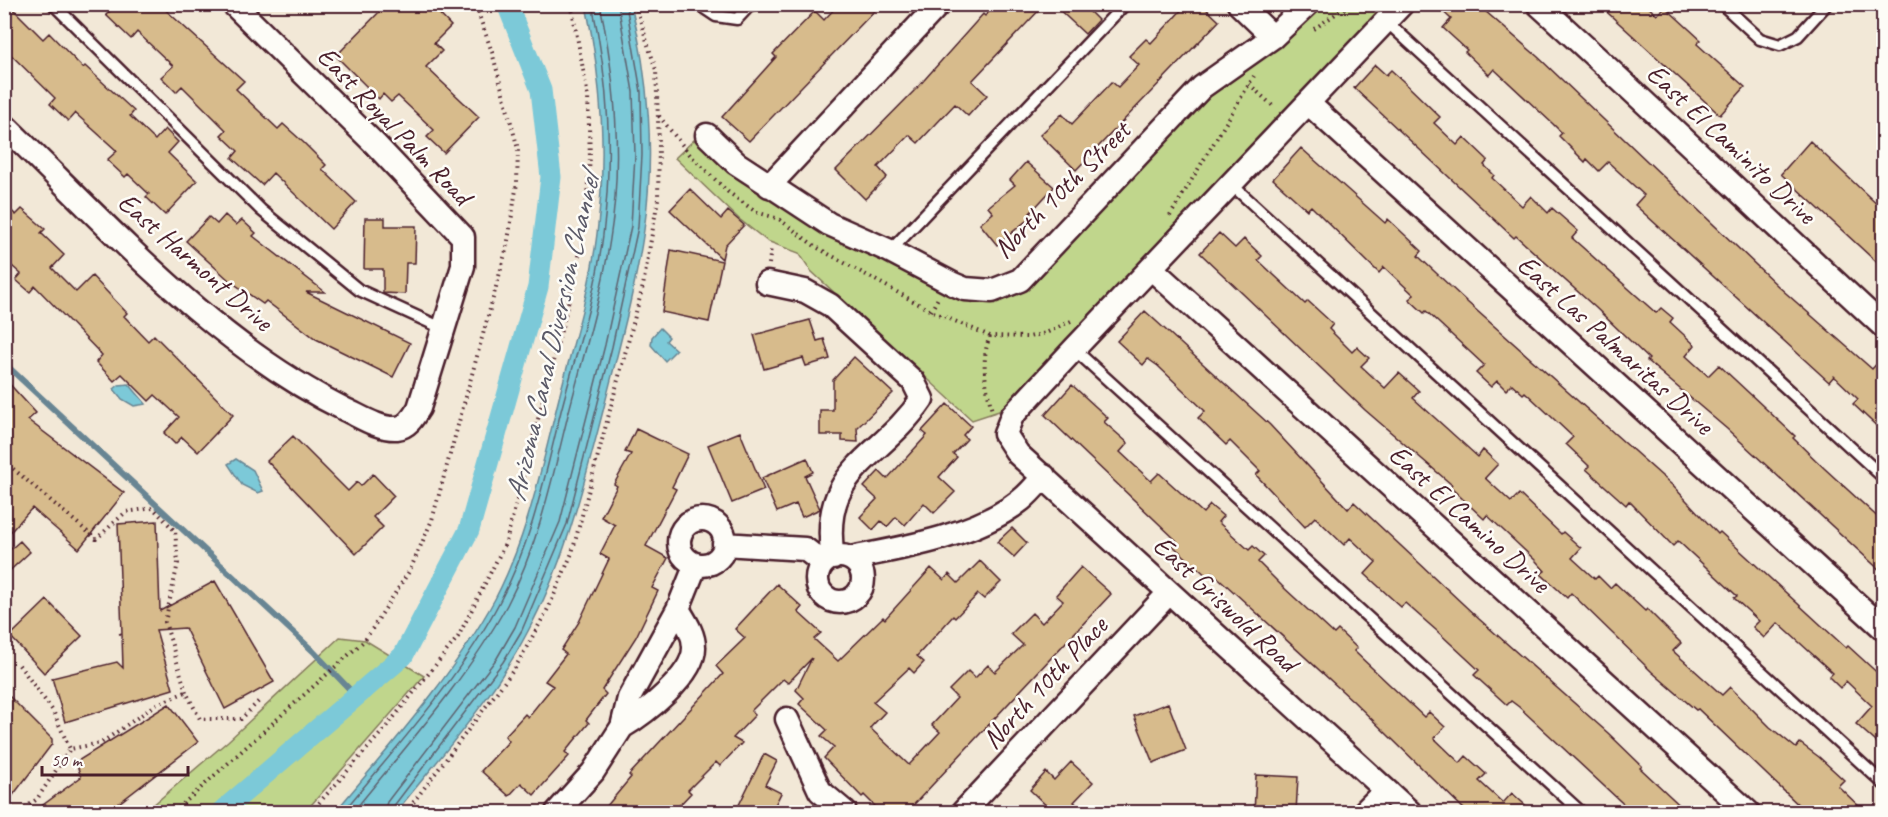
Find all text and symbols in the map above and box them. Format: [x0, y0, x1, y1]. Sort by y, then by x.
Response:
street label: East Royal Palm Road [310, 39, 482, 215]
street label: East El Caminito Drive [1639, 56, 1825, 232]
street label: North 10th Street [985, 111, 1139, 265]
water label: Arizona Canal Diversion Channel [496, 162, 610, 505]
street label: East Harmont Drive [111, 184, 282, 340]
street label: East Las Palmaritas Drive [1510, 247, 1722, 443]
street label: East El Camino Drive [1382, 437, 1559, 601]
street label: East Griswold Road [1146, 528, 1308, 682]
street label: North 10th Place [974, 607, 1116, 756]
scale bar [42, 739, 188, 777]
text: 50 m [51, 749, 84, 771]

